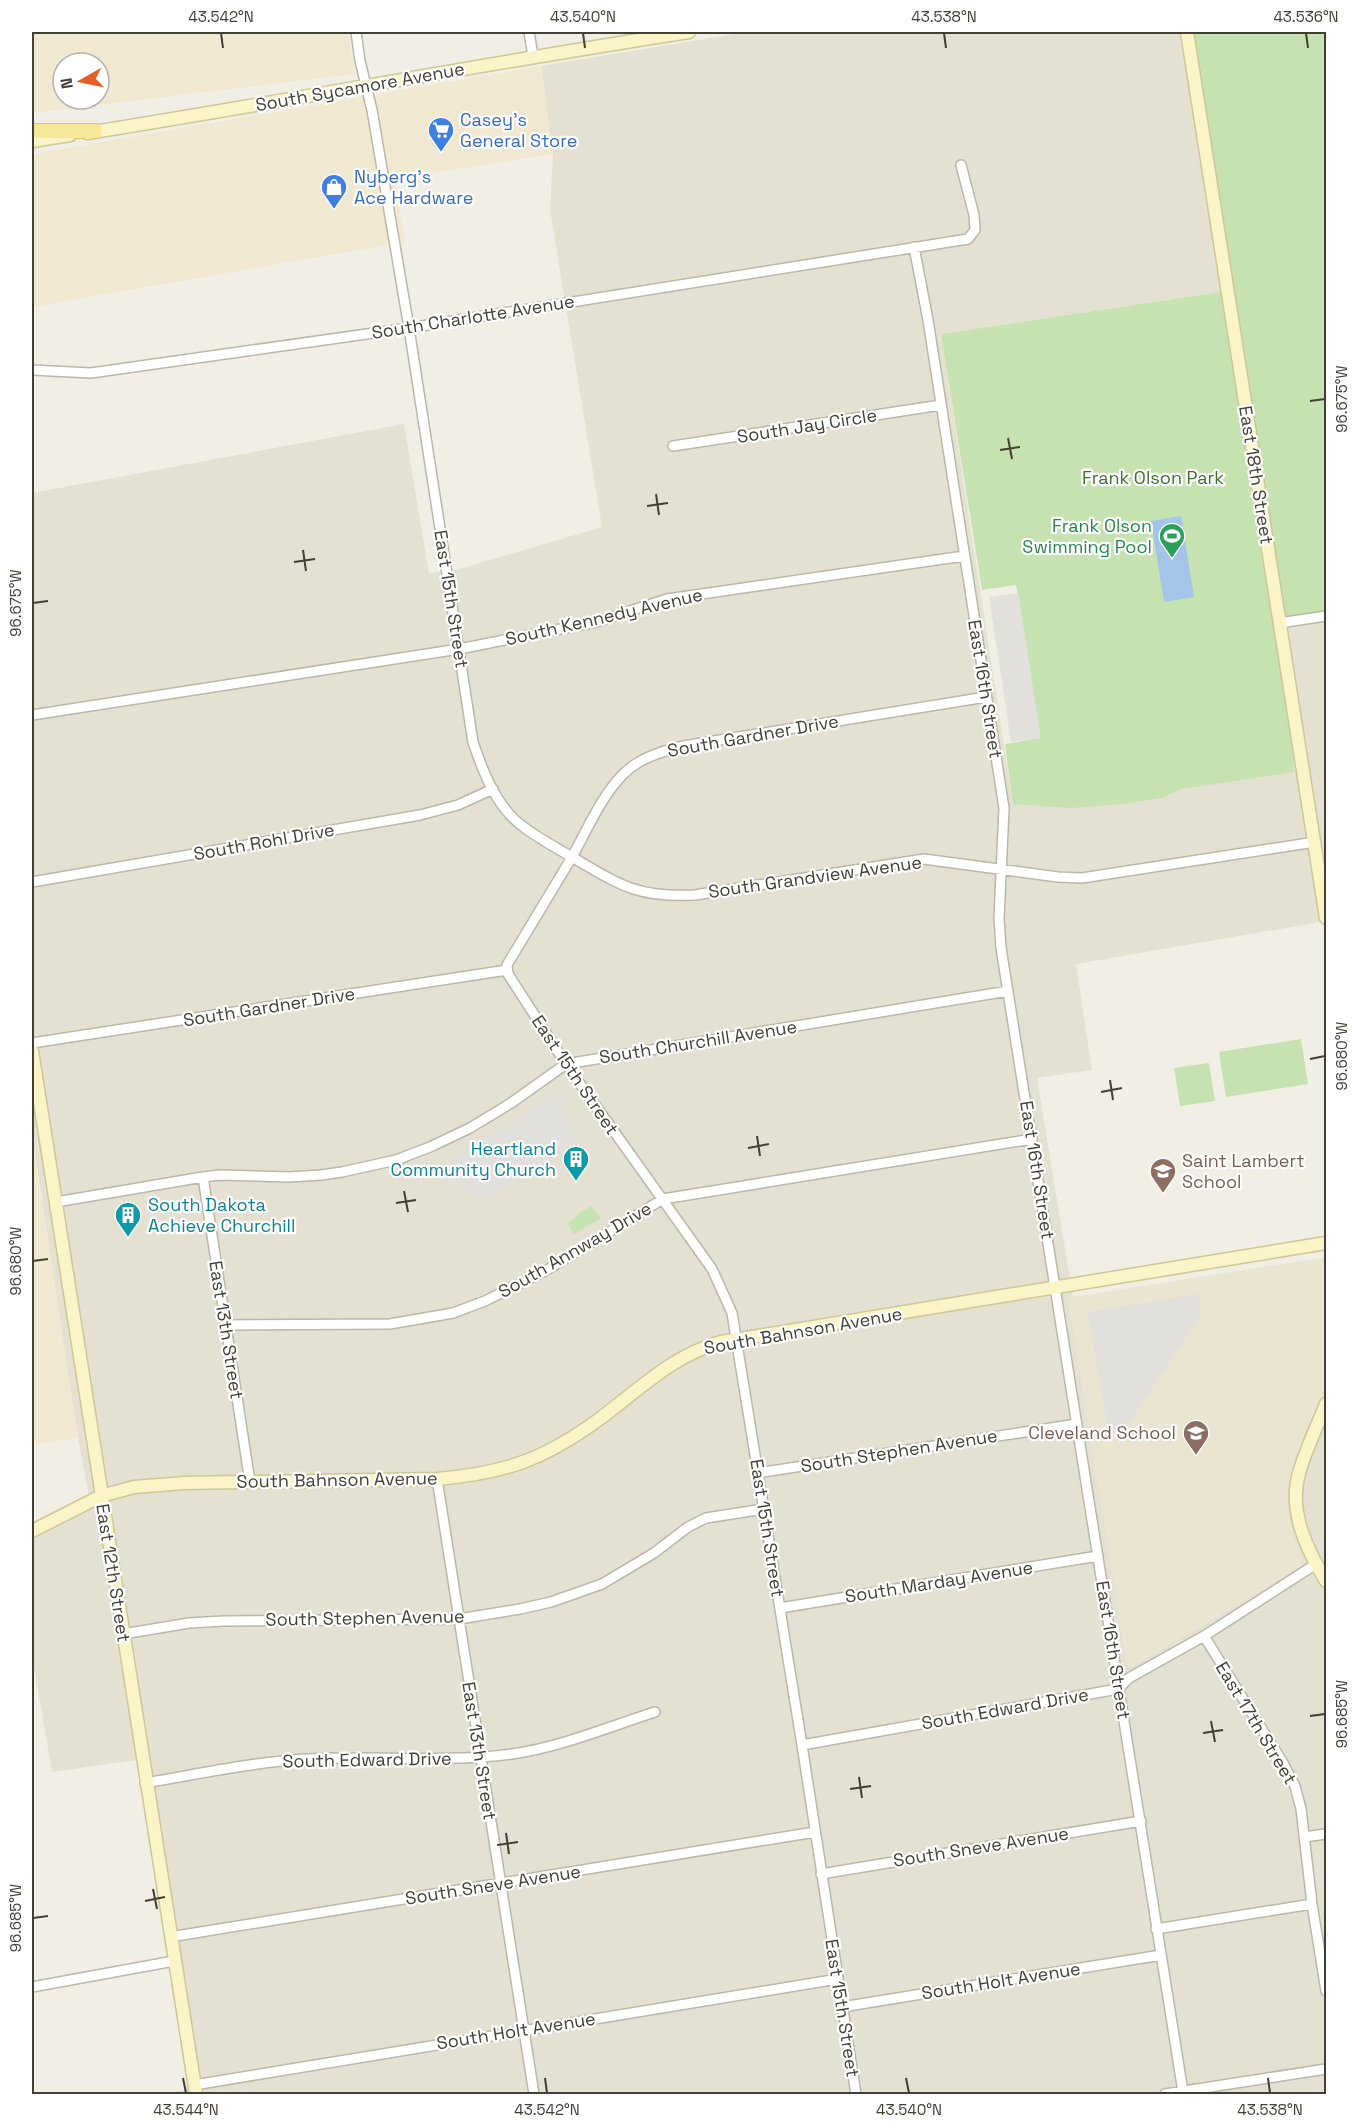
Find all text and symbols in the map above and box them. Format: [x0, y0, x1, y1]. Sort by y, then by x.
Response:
text: 43.542°N [188, 7, 254, 26]
text: 43.540°N [550, 7, 616, 26]
text: 43.538°N [911, 7, 977, 26]
text: 43.536°N [1273, 7, 1339, 26]
north arrow [51, 51, 111, 111]
street label: South Sycamore Avenue [254, 57, 466, 116]
text: N [55, 76, 78, 90]
place label: Casey's General Store [460, 108, 577, 152]
supermarket icon: Casey's General Store [426, 115, 456, 153]
place label: Nyberg's Ace Hardware [354, 165, 473, 209]
shop icon: Nyberg's Ace Hardware [319, 172, 349, 210]
street label: South Charlotte Avenue [370, 289, 576, 344]
text: 96.675°W [1332, 365, 1351, 433]
street label: South Jay Circle [735, 403, 879, 448]
street label: East 18th Street [1234, 404, 1279, 546]
park label: Frank Olson Park [1082, 466, 1224, 489]
place label: Frank Olson Swimming Pool [1022, 514, 1152, 558]
sports icon: Frank Olson Swimming Pool [1157, 521, 1187, 559]
street label: East 15th Street [429, 528, 474, 670]
text: 96.675°W [6, 569, 25, 637]
street label: South Kennedy Avenue [503, 583, 705, 650]
street label: East 16th Street [963, 618, 1008, 760]
street label: South Gardner Drive [665, 709, 840, 762]
street label: South Rohl Drive [192, 818, 336, 865]
street label: South Grandview Avenue [707, 850, 923, 903]
street label: South Gardner Drive [181, 982, 356, 1031]
street label: East 15th Street [527, 1010, 624, 1139]
street label: South Churchill Avenue [597, 1015, 799, 1069]
text: 96.680°W [1332, 1022, 1351, 1091]
street label: East 16th Street [1015, 1099, 1060, 1241]
place label: Heartland Community Church [390, 1137, 556, 1181]
building icon: Heartland Community Church [561, 1144, 591, 1182]
place label: Saint Lambert School [1182, 1149, 1304, 1193]
school or university icon: Saint Lambert School [1148, 1156, 1178, 1194]
place label: South Dakota Achieve Churchill [148, 1193, 295, 1237]
street label: South Annway Drive [494, 1196, 656, 1303]
building icon: South Dakota Achieve Churchill [113, 1200, 143, 1238]
text: 96.680°W [6, 1227, 25, 1296]
street label: East 13th Street [204, 1259, 249, 1401]
street label: South Bahnson Avenue [702, 1302, 904, 1359]
school or university icon: Cleveland School [1181, 1418, 1211, 1456]
place label: Cleveland School [1028, 1421, 1176, 1444]
street label: South Stephen Avenue [799, 1424, 999, 1477]
street label: East 15th Street [745, 1457, 790, 1599]
street label: South Bahnson Avenue [236, 1466, 438, 1493]
street label: East 12th Street [91, 1502, 136, 1644]
street label: South Marday Avenue [843, 1555, 1035, 1608]
street label: East 16th Street [1091, 1579, 1136, 1721]
street label: South Stephen Avenue [265, 1604, 465, 1631]
street label: East 17th Street [1211, 1657, 1302, 1788]
street label: East 13th Street [457, 1680, 502, 1822]
text: 96.685°W [1332, 1680, 1351, 1748]
street label: South Edward Drive [920, 1682, 1090, 1735]
street label: South Edward Drive [282, 1747, 452, 1772]
street label: South Sneve Avenue [892, 1821, 1070, 1872]
street label: South Sneve Avenue [404, 1859, 582, 1910]
text: 96.685°W [6, 1884, 25, 1952]
street label: East 15th Street [820, 1937, 865, 2079]
street label: South Holt Avenue [920, 1957, 1082, 2004]
street label: South Holt Avenue [435, 2007, 597, 2054]
text: 43.544°N [153, 2100, 219, 2119]
text: 43.542°N [514, 2100, 580, 2119]
text: 43.540°N [876, 2100, 942, 2119]
text: 43.538°N [1237, 2100, 1303, 2119]

